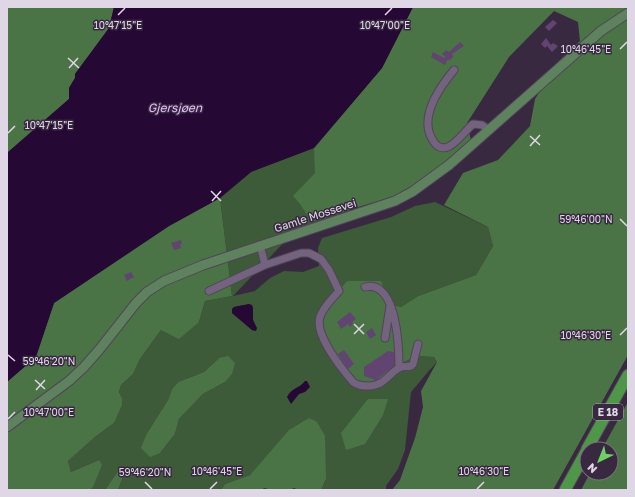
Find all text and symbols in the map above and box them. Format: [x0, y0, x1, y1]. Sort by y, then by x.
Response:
text: 10°47'15"E [94, 19, 142, 31]
text: 10°47'00"E [360, 19, 410, 31]
text: 10°46'45"E [561, 43, 611, 55]
water label: Gjersjøen [148, 100, 203, 115]
text: 10°47'15"E [25, 119, 73, 131]
street label: Gamle Mossevei [272, 196, 358, 234]
text: 59°46'00"N [559, 213, 613, 225]
text: 10°46'30"E [561, 329, 611, 341]
text: 59°46'20"N [23, 355, 75, 367]
road number: E 18 [593, 404, 623, 420]
text: 10°47'00"E [24, 406, 74, 418]
north arrow [579, 441, 619, 481]
text: N [584, 461, 599, 476]
text: 10°46'45"E [192, 465, 242, 477]
text: 10°46'30"E [459, 465, 509, 477]
text: 59°46'20"N [119, 466, 171, 478]

